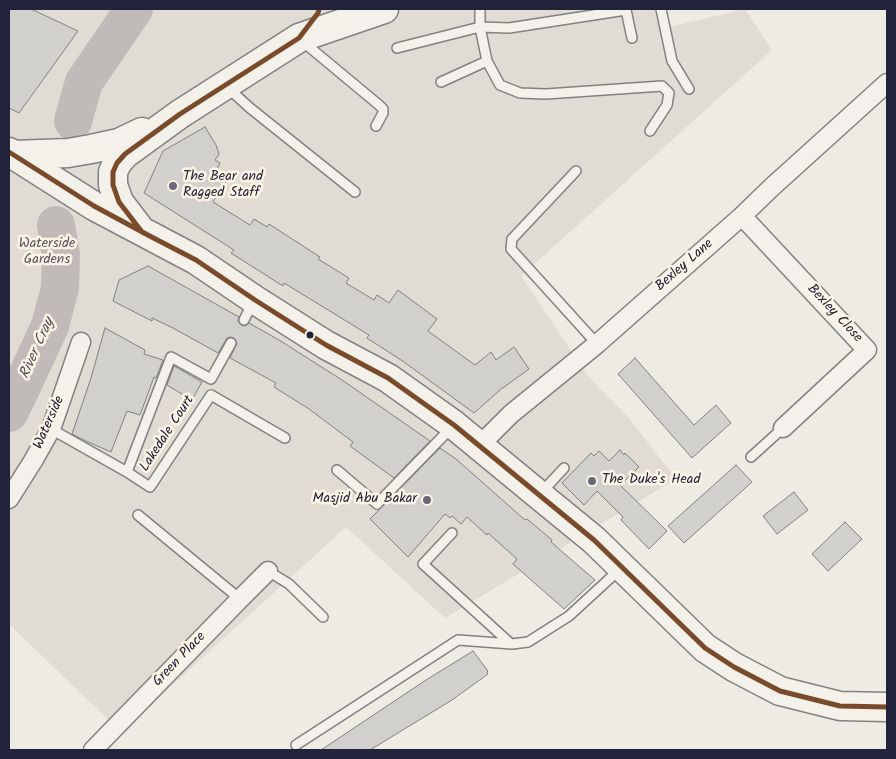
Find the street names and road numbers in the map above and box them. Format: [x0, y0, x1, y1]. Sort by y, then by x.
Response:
street label: Bexley Lane [653, 236, 717, 296]
street label: Bexley Close [803, 281, 865, 347]
street label: Lakedale Court [137, 393, 199, 475]
street label: Waterside [31, 394, 69, 452]
street label: Green Place [150, 629, 210, 691]

